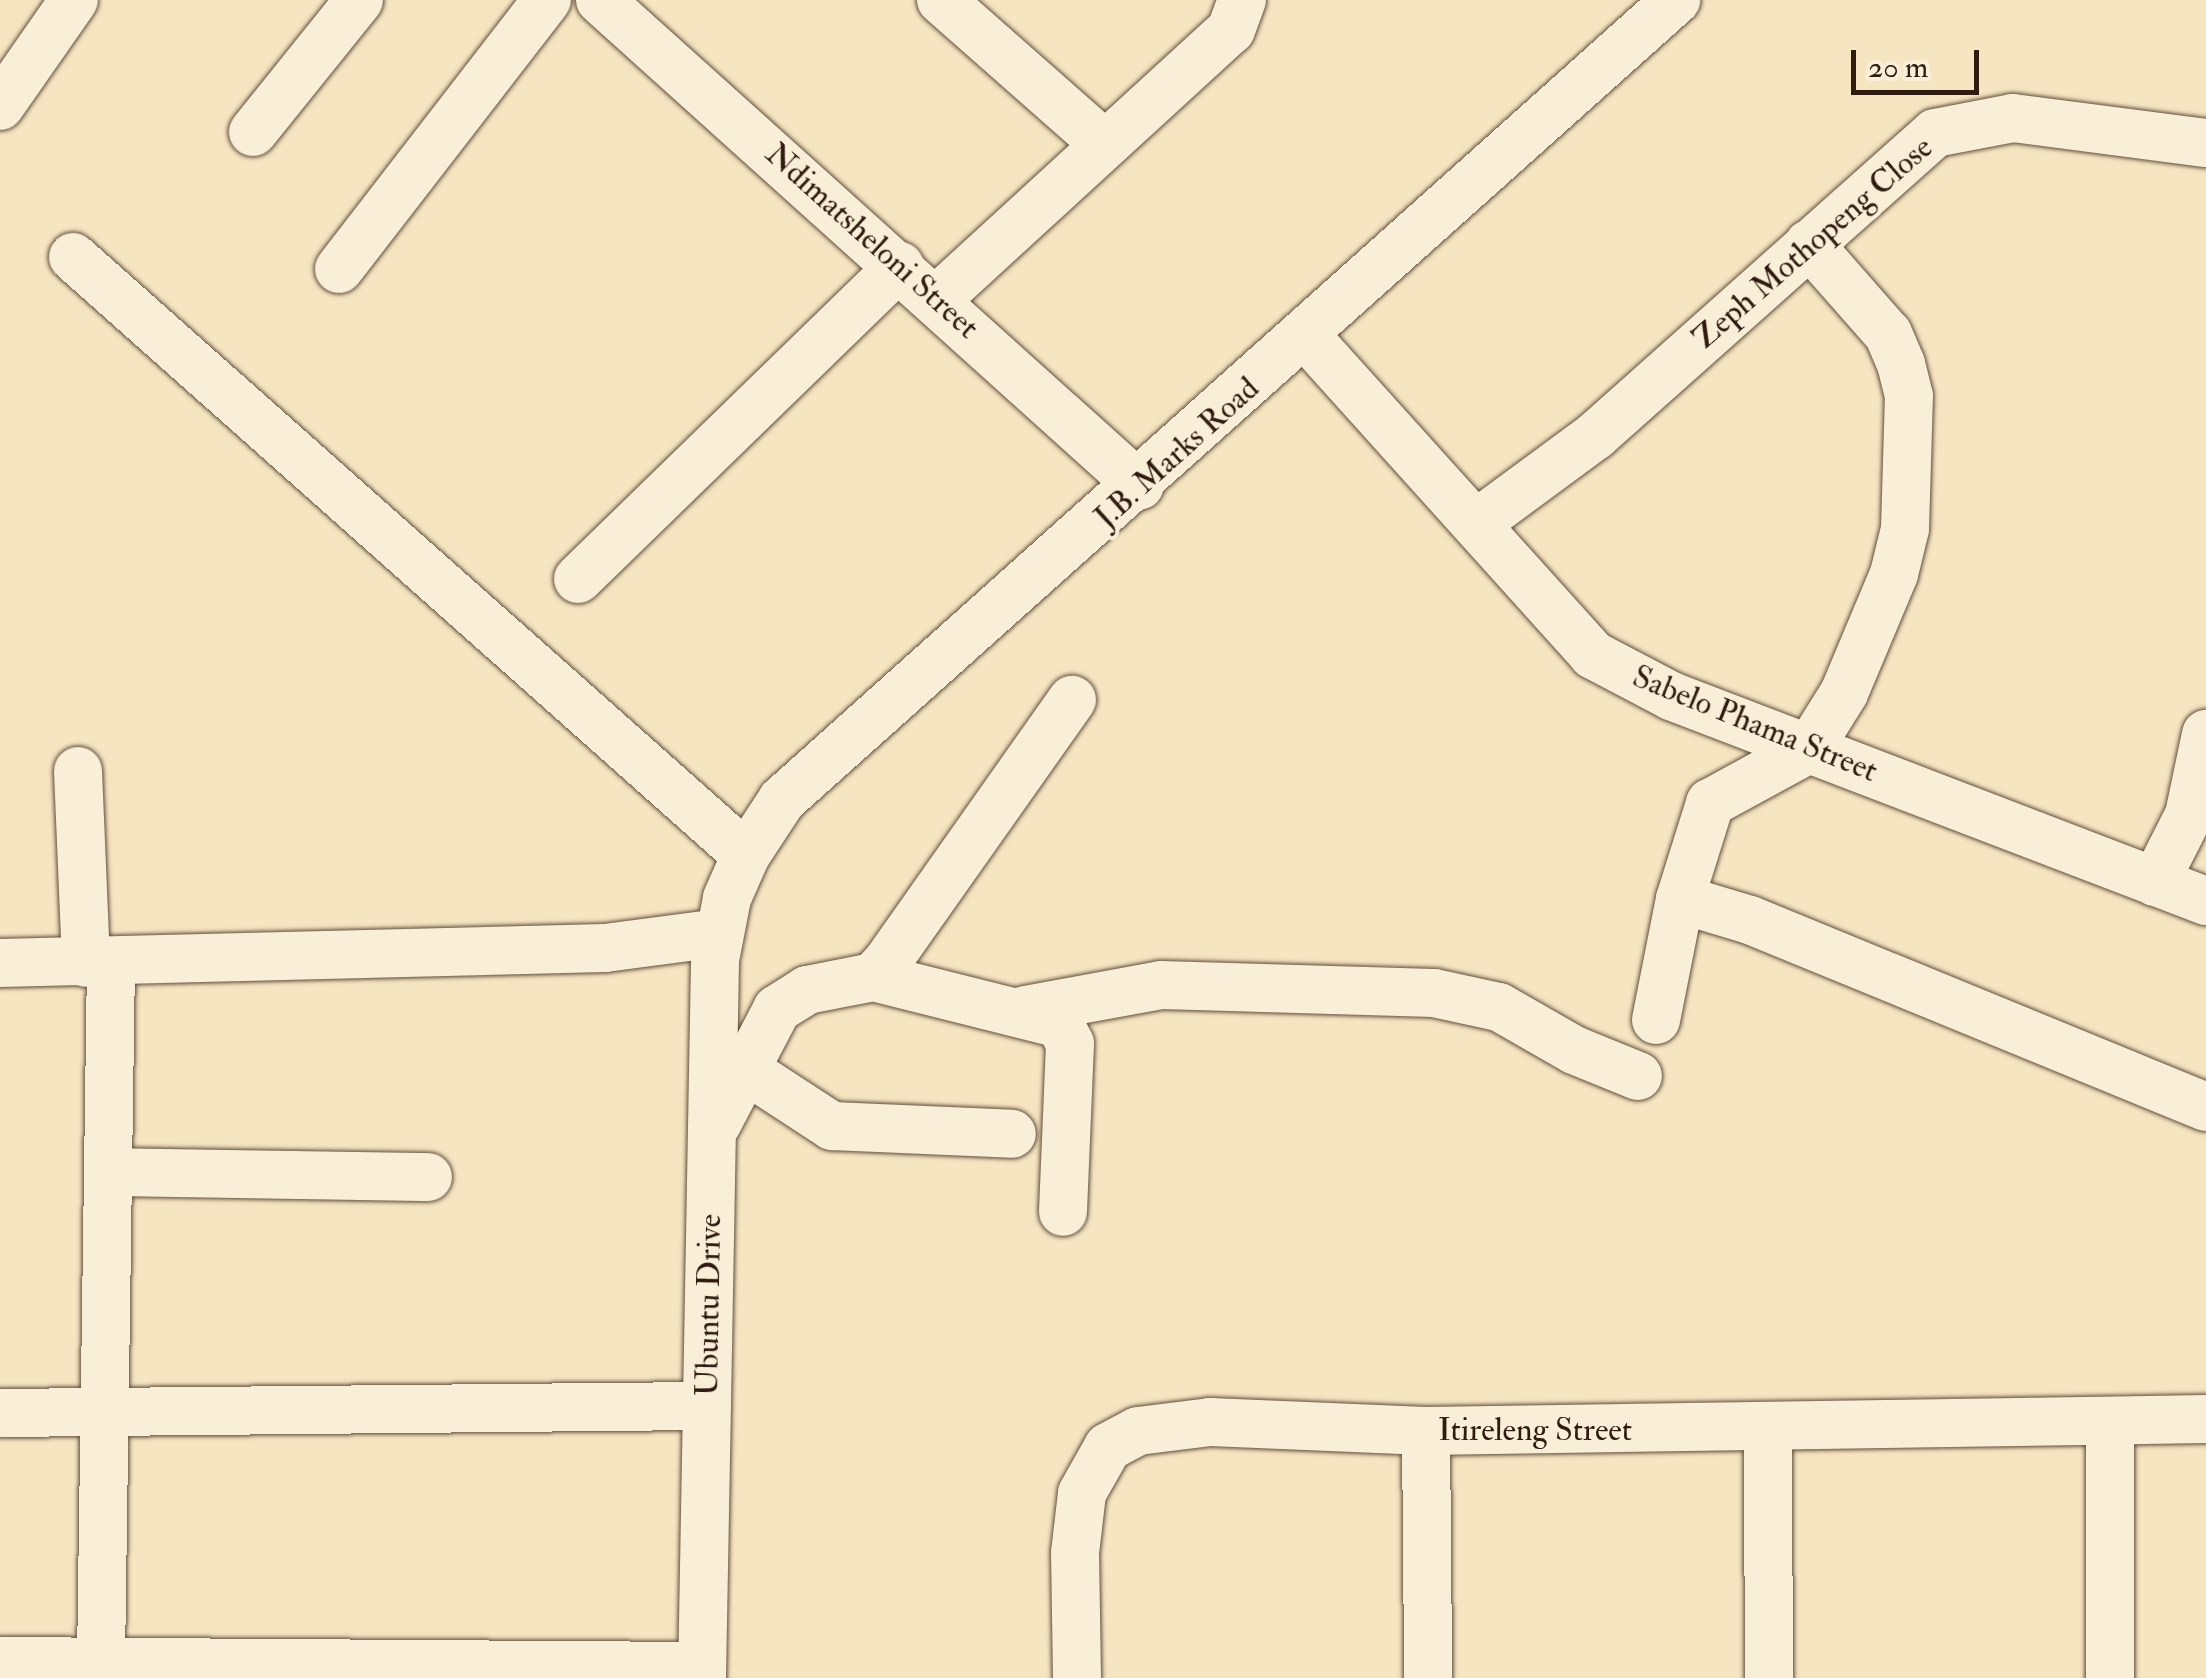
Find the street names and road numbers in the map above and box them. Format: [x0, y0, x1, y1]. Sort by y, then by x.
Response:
street label: Zeph Mothopeng Close [1685, 128, 1941, 358]
street label: Ndimatsheloni Street [757, 135, 987, 347]
street label: J.B. Marks Road [1087, 369, 1267, 537]
street label: Sabelo Phama Street [1627, 657, 1883, 791]
street label: Ubuntu Drive [688, 1214, 730, 1396]
street label: Itireleng Street [1438, 1411, 1632, 1449]

